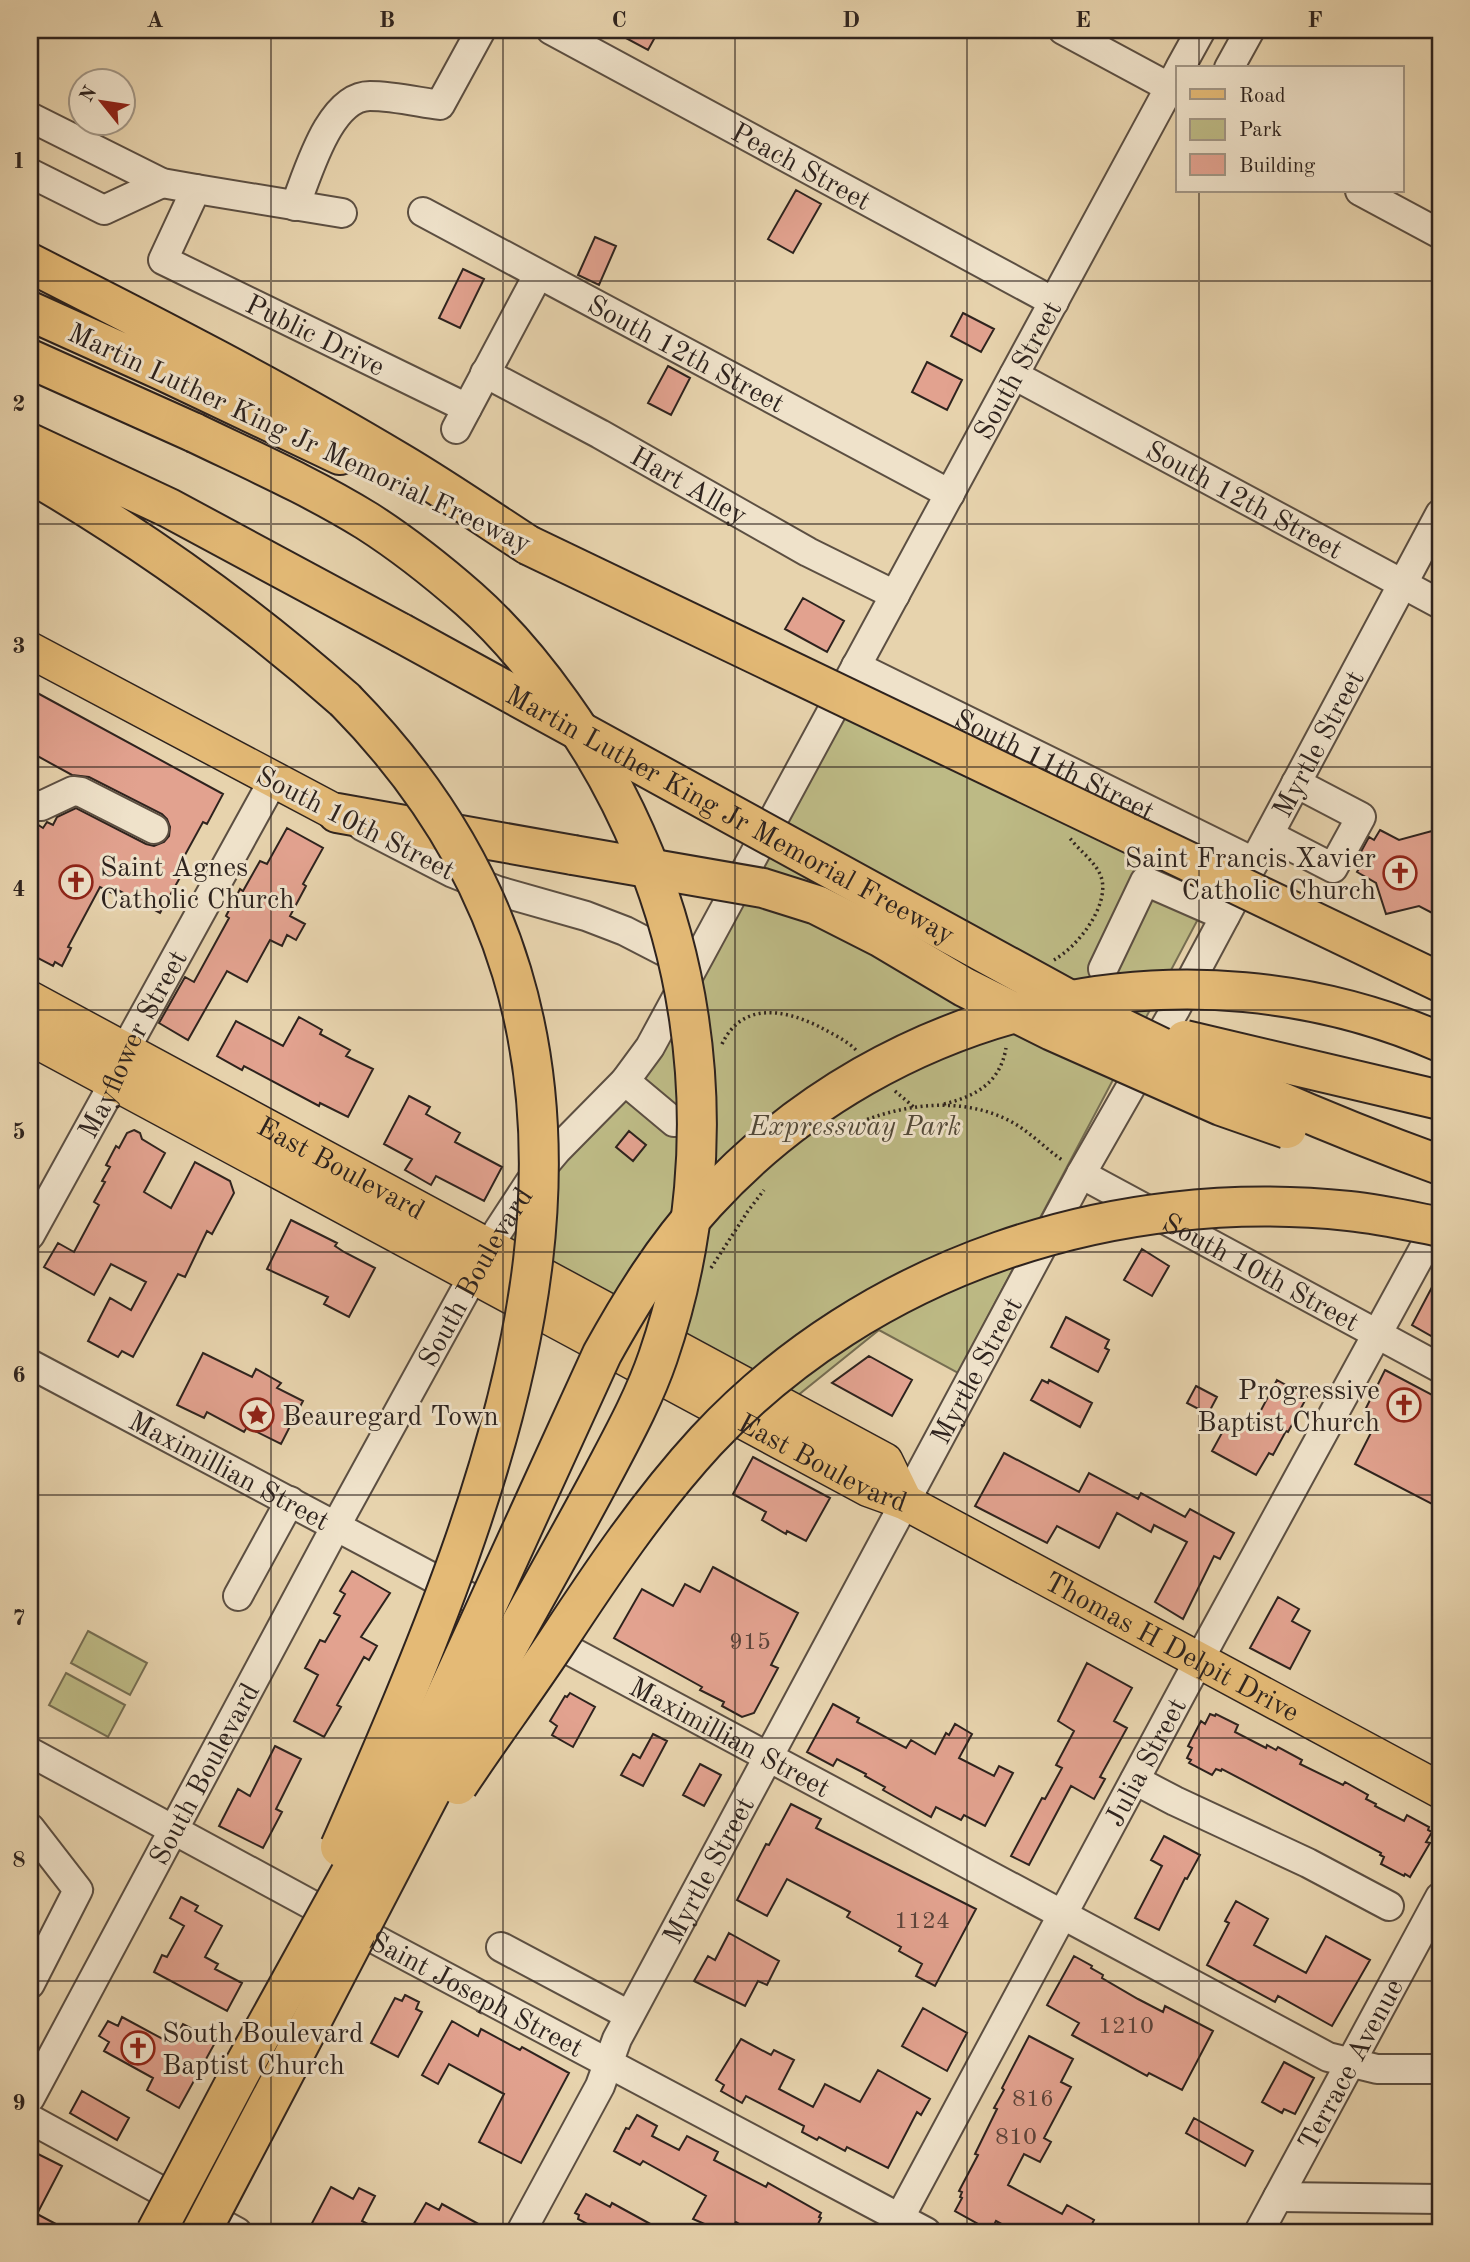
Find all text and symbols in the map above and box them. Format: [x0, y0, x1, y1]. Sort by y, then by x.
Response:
text: A [146, 9, 164, 32]
text: B [379, 9, 395, 32]
text: C [611, 9, 627, 32]
text: D [842, 9, 860, 32]
text: E [1075, 9, 1091, 32]
text: F [1307, 9, 1323, 32]
north arrow [66, 66, 136, 136]
legend [1176, 66, 1404, 192]
text: N [78, 83, 102, 106]
text: Road [1239, 86, 1286, 107]
street label: Peach Street [726, 119, 875, 217]
text: Park [1239, 120, 1282, 141]
text: 1 [12, 150, 26, 173]
text: Building [1239, 156, 1316, 177]
street label: Public Drive [240, 291, 388, 383]
street label: South 12th Street [582, 292, 788, 420]
street label: South Street [971, 297, 1068, 445]
street label: Martin Luther King Jr Memorial Freeway [63, 320, 535, 560]
text: 2 [12, 393, 26, 416]
street label: South 12th Street [1140, 438, 1346, 566]
street label: Hart Alley [625, 443, 751, 532]
text: 3 [12, 635, 26, 658]
street label: Myrtle Street [1270, 667, 1371, 823]
street label: Martin Luther King Jr Memorial Freeway [500, 682, 958, 951]
street label: South 11th Street [950, 706, 1158, 828]
street label: South 10th Street [251, 763, 458, 887]
place label: Saint Francis Xavier Catholic Church [1125, 846, 1376, 906]
church icon: Saint Francis Xavier Catholic Church [1381, 854, 1419, 892]
place label: Saint Agnes Catholic Church [100, 855, 295, 915]
church icon: Saint Agnes Catholic Church [57, 863, 95, 901]
text: 4 [12, 878, 26, 901]
street label: Mayflower Street [75, 946, 194, 1144]
street label: East Boulevard [252, 1114, 428, 1226]
park label: Expressway Park [748, 1114, 961, 1142]
text: 5 [12, 1121, 26, 1144]
street label: South Boulevard [415, 1183, 539, 1372]
street label: South 10th Street [1157, 1210, 1363, 1338]
street label: Myrtle Street [928, 1293, 1029, 1450]
text: 6 [12, 1364, 26, 1387]
place label: Progressive Baptist Church [1197, 1378, 1380, 1438]
church icon: Progressive Baptist Church [1385, 1386, 1423, 1424]
place icon: Beauregard Town [238, 1396, 276, 1434]
place label: Beauregard Town [282, 1404, 499, 1432]
street label: Maximillian Street [123, 1408, 333, 1537]
street label: East Boulevard [733, 1410, 910, 1518]
street label: Thomas H Delpit Drive [1039, 1569, 1303, 1728]
text: 7 [12, 1607, 26, 1630]
house number: 915 [729, 1631, 771, 1655]
street label: Maximillian Street [624, 1674, 834, 1804]
street label: South Boulevard [146, 1679, 266, 1870]
street label: Julia Street [1102, 1694, 1193, 1832]
street label: Myrtle Street [660, 1793, 761, 1949]
text: 8 [12, 1849, 26, 1872]
house number: 1124 [894, 1910, 950, 1934]
street label: Saint Joseph Street [364, 1928, 587, 2064]
street label: Terrace Avenue [1295, 1975, 1410, 2155]
house number: 1210 [1098, 2015, 1154, 2039]
place label: South Boulevard Baptist Church [162, 2021, 364, 2081]
church icon: South Boulevard Baptist Church [119, 2029, 157, 2067]
house number: 816 [1012, 2088, 1054, 2112]
text: 9 [12, 2092, 26, 2115]
house number: 810 [995, 2126, 1037, 2150]

